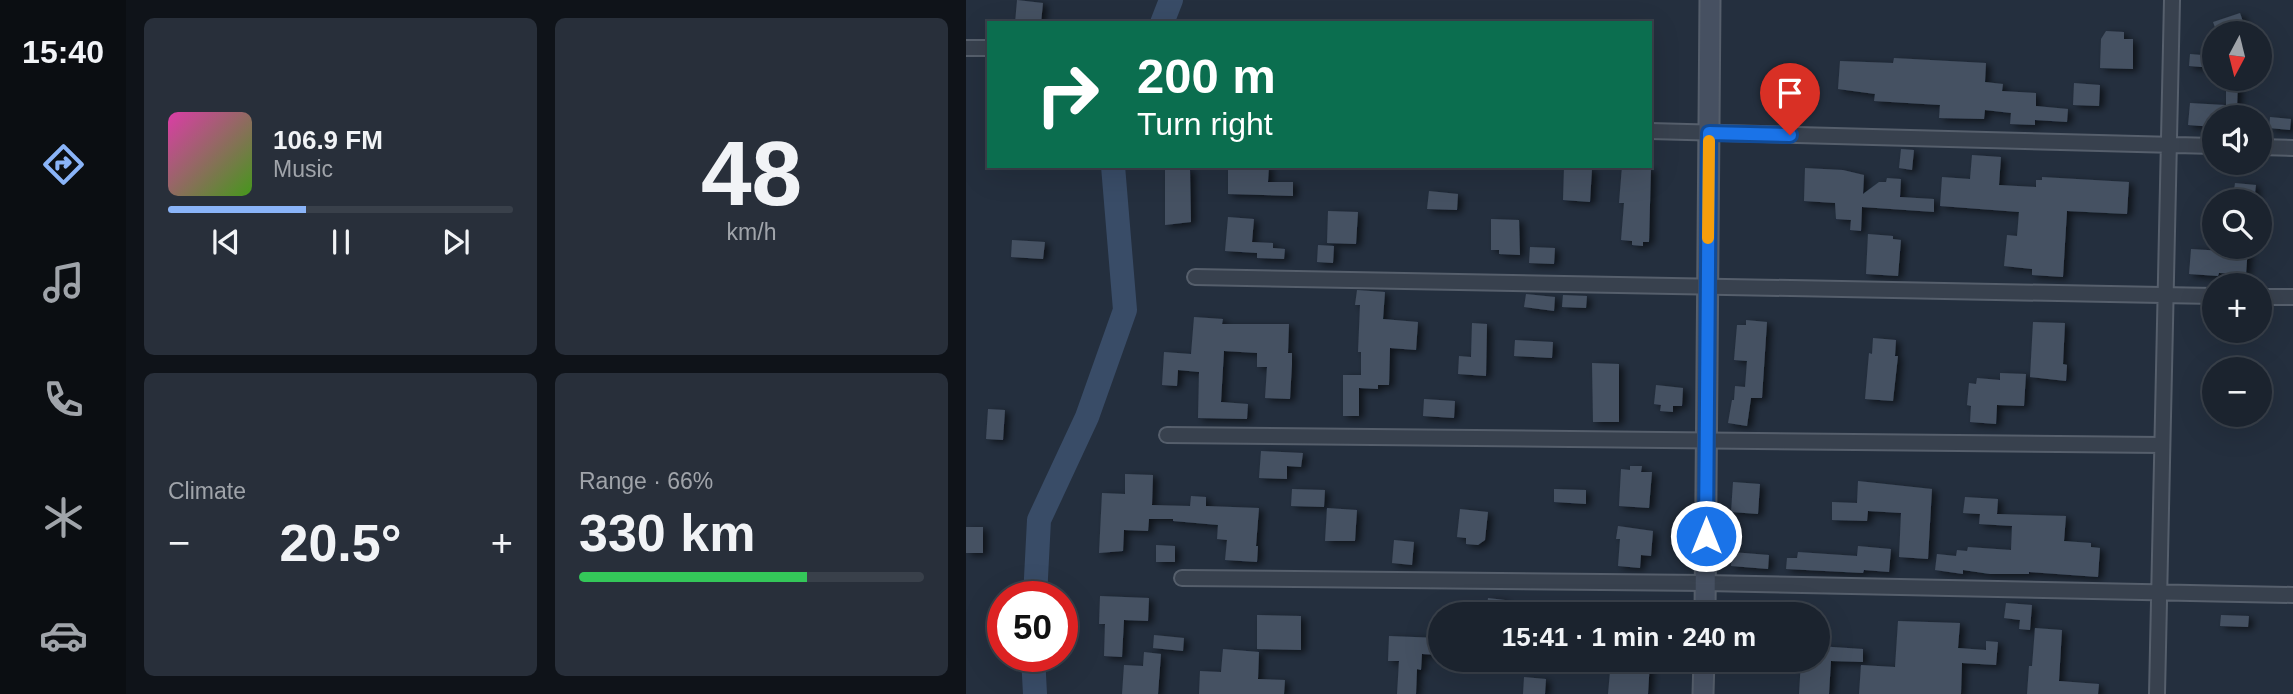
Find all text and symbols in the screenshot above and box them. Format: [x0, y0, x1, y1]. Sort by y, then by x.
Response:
north arrow [2202, 21, 2272, 91]
map controls [2202, 21, 2272, 427]
text: 15:40 [22, 34, 104, 70]
icon: right [1022, 49, 1113, 140]
text: 200 m [1137, 49, 1276, 103]
pin [1760, 63, 1820, 135]
icon: arrive [1771, 74, 1809, 112]
button: sound [2202, 105, 2272, 175]
text: Turn right [1137, 106, 1273, 142]
text: 48 [701, 123, 802, 224]
text: 106.9 FM [273, 125, 383, 155]
icon: directions [39, 140, 88, 189]
text: Music [273, 156, 333, 182]
button: search [2202, 189, 2272, 259]
text: km/h [727, 219, 776, 245]
icon: previous [207, 223, 245, 261]
icon: pause [322, 223, 360, 261]
icon: next [437, 223, 475, 261]
icon: music [39, 258, 88, 307]
button: + [2202, 273, 2272, 343]
button: − [2202, 357, 2272, 427]
icon: phone [39, 375, 88, 424]
text: Range · 66% [579, 468, 713, 494]
text: Climate [168, 478, 246, 504]
icon: climate [39, 493, 88, 542]
position arrow [1669, 499, 1743, 573]
text: 330 km [579, 504, 755, 562]
text: 20.5° [279, 514, 402, 572]
text: − [168, 522, 190, 564]
text: + [491, 522, 513, 564]
speed limit sign: 50 [987, 581, 1078, 672]
icon: car [39, 611, 88, 660]
text: 15:41 · 1 min · 240 m [1502, 622, 1756, 652]

